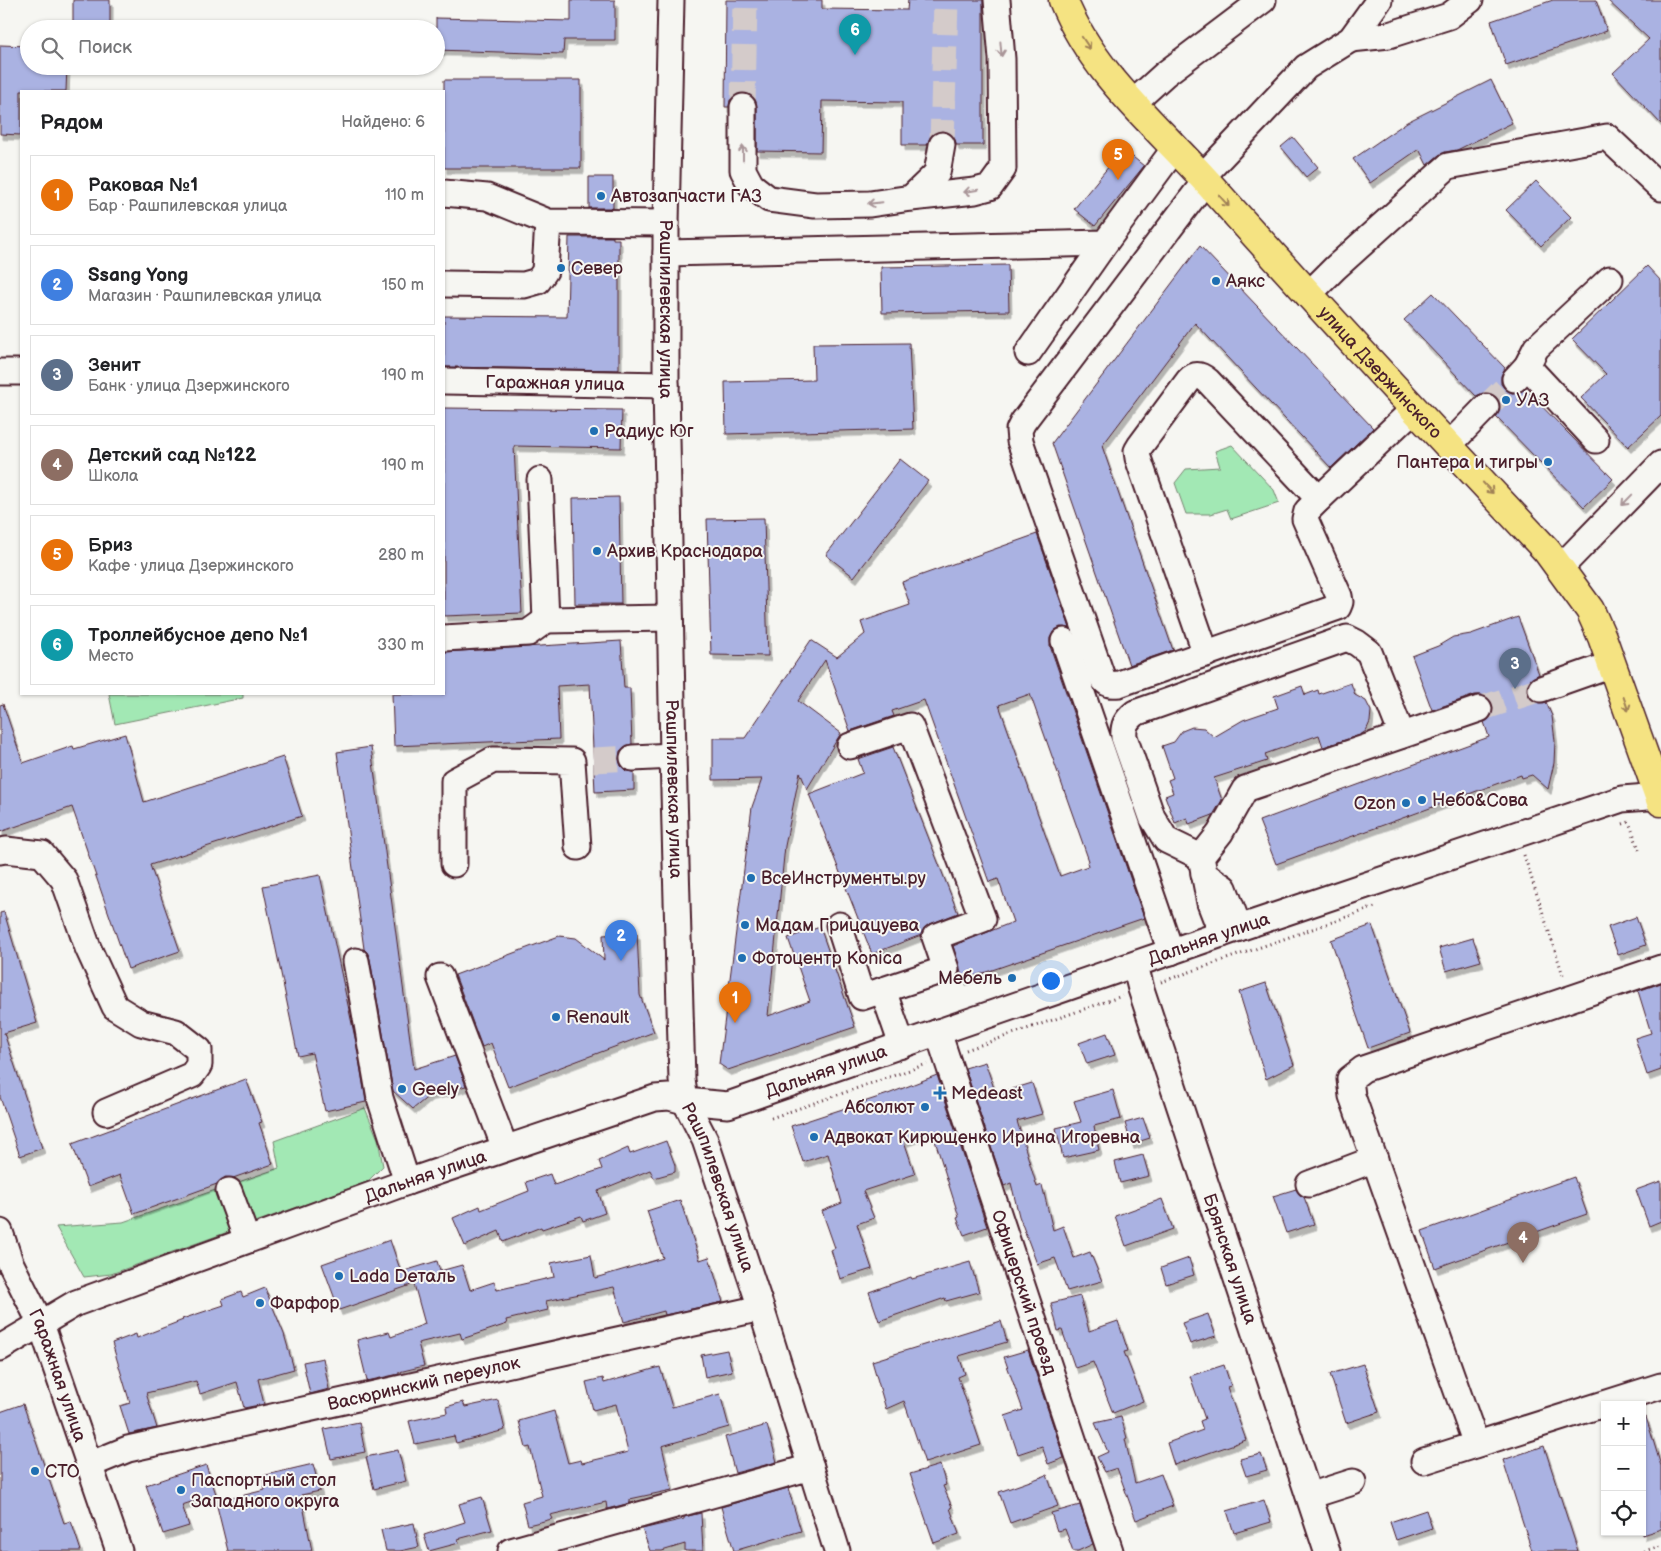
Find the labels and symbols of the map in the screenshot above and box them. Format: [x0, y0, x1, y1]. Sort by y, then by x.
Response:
pin: 6 [839, 14, 871, 55]
one-way arrow [1081, 36, 1091, 50]
one-way arrow [996, 40, 1006, 56]
pin: 5 [1102, 139, 1134, 180]
one-way arrow [738, 146, 748, 162]
place label: Автозапчасти ГАЗ [610, 186, 762, 207]
one-way arrow [963, 187, 979, 197]
marker: Автозапчасти ГАЗ [595, 190, 607, 202]
one-way arrow [1218, 194, 1230, 207]
one-way arrow [867, 198, 883, 208]
street label: Рашпилевская улица [655, 219, 676, 399]
place label: Север [571, 258, 623, 279]
marker: Север [555, 262, 567, 274]
place label: Аякс [1225, 271, 1265, 292]
marker: Аякс [1210, 275, 1222, 287]
street label: улица Дзержинского [1314, 302, 1446, 443]
street label: Гаражная улица [485, 372, 625, 395]
place label: УАЗ [1516, 390, 1550, 411]
marker: УАЗ [1500, 394, 1512, 406]
place label: Радиус Юг [604, 421, 694, 442]
marker: Радиус Юг [588, 425, 600, 437]
place label: Пантера и тигры [1396, 452, 1538, 473]
marker: Пантера и тигры [1542, 456, 1554, 468]
one-way arrow [1482, 482, 1494, 494]
one-way arrow [1621, 493, 1633, 506]
place label: Архив Краснодара [606, 541, 763, 562]
marker: Архив Краснодара [591, 545, 603, 557]
pin: 3 [1499, 648, 1531, 689]
one-way arrow [1622, 696, 1631, 711]
street label: Рашпилевская улица [661, 699, 686, 879]
place label: Небо&Сова [1432, 790, 1529, 811]
place label: Ozon [1354, 793, 1396, 814]
marker: Небо&Сова [1416, 794, 1428, 806]
marker: Ozon [1400, 797, 1412, 809]
place label: ВсеИнструменты.ру [761, 868, 927, 889]
marker: ВсеИнструменты.ру [745, 872, 757, 884]
street label: Дальняя улица [1145, 908, 1273, 970]
place label: Мадам Грицацуева [755, 915, 920, 936]
marker: Мадам Грицацуева [739, 919, 751, 931]
pin: 2 [605, 920, 637, 961]
place label: Фотоцентр Konica [752, 948, 902, 969]
marker: Фотоцентр Konica [736, 952, 748, 964]
place label: Мебель [938, 968, 1002, 989]
your location [1038, 968, 1064, 994]
marker: Мебель [1006, 972, 1018, 984]
pin: 1 [719, 982, 751, 1023]
place label: Renault [566, 1007, 630, 1028]
marker: Renault [550, 1011, 562, 1023]
street label: Дальняя улица [762, 1041, 890, 1102]
place label: Geely [412, 1079, 460, 1100]
marker: Geely [396, 1083, 408, 1095]
place label: Medeast [951, 1083, 1023, 1104]
marker: Medeast [933, 1086, 947, 1100]
place label: Абсолют [844, 1097, 916, 1118]
street label: Рашпилевская улица [676, 1099, 758, 1275]
marker: Абсолют [919, 1101, 931, 1113]
place label: Адвокат Кирющенко Ирина Игоревна [823, 1127, 1141, 1148]
marker: Адвокат Кирющенко Ирина Игоревна [808, 1131, 820, 1143]
street label: Дальняя улица [362, 1146, 489, 1208]
street label: Брянская улица [1198, 1191, 1261, 1327]
street label: Офицерский проезд [987, 1207, 1061, 1377]
pin: 4 [1507, 1222, 1539, 1263]
place label: Lada Dеталь [349, 1266, 455, 1287]
marker: Lada Dеталь [333, 1270, 345, 1282]
place label: Фарфор [270, 1293, 339, 1314]
marker: Фарфор [254, 1297, 266, 1309]
street label: Гаражная улица [24, 1306, 91, 1445]
street label: Васюринский переулок [325, 1352, 522, 1415]
place label: СТО [45, 1461, 80, 1482]
marker: СТО [29, 1465, 41, 1477]
place label: Паспортный стол Западного округа [191, 1470, 340, 1512]
marker: Паспортный стол Западного округа [175, 1484, 187, 1496]

